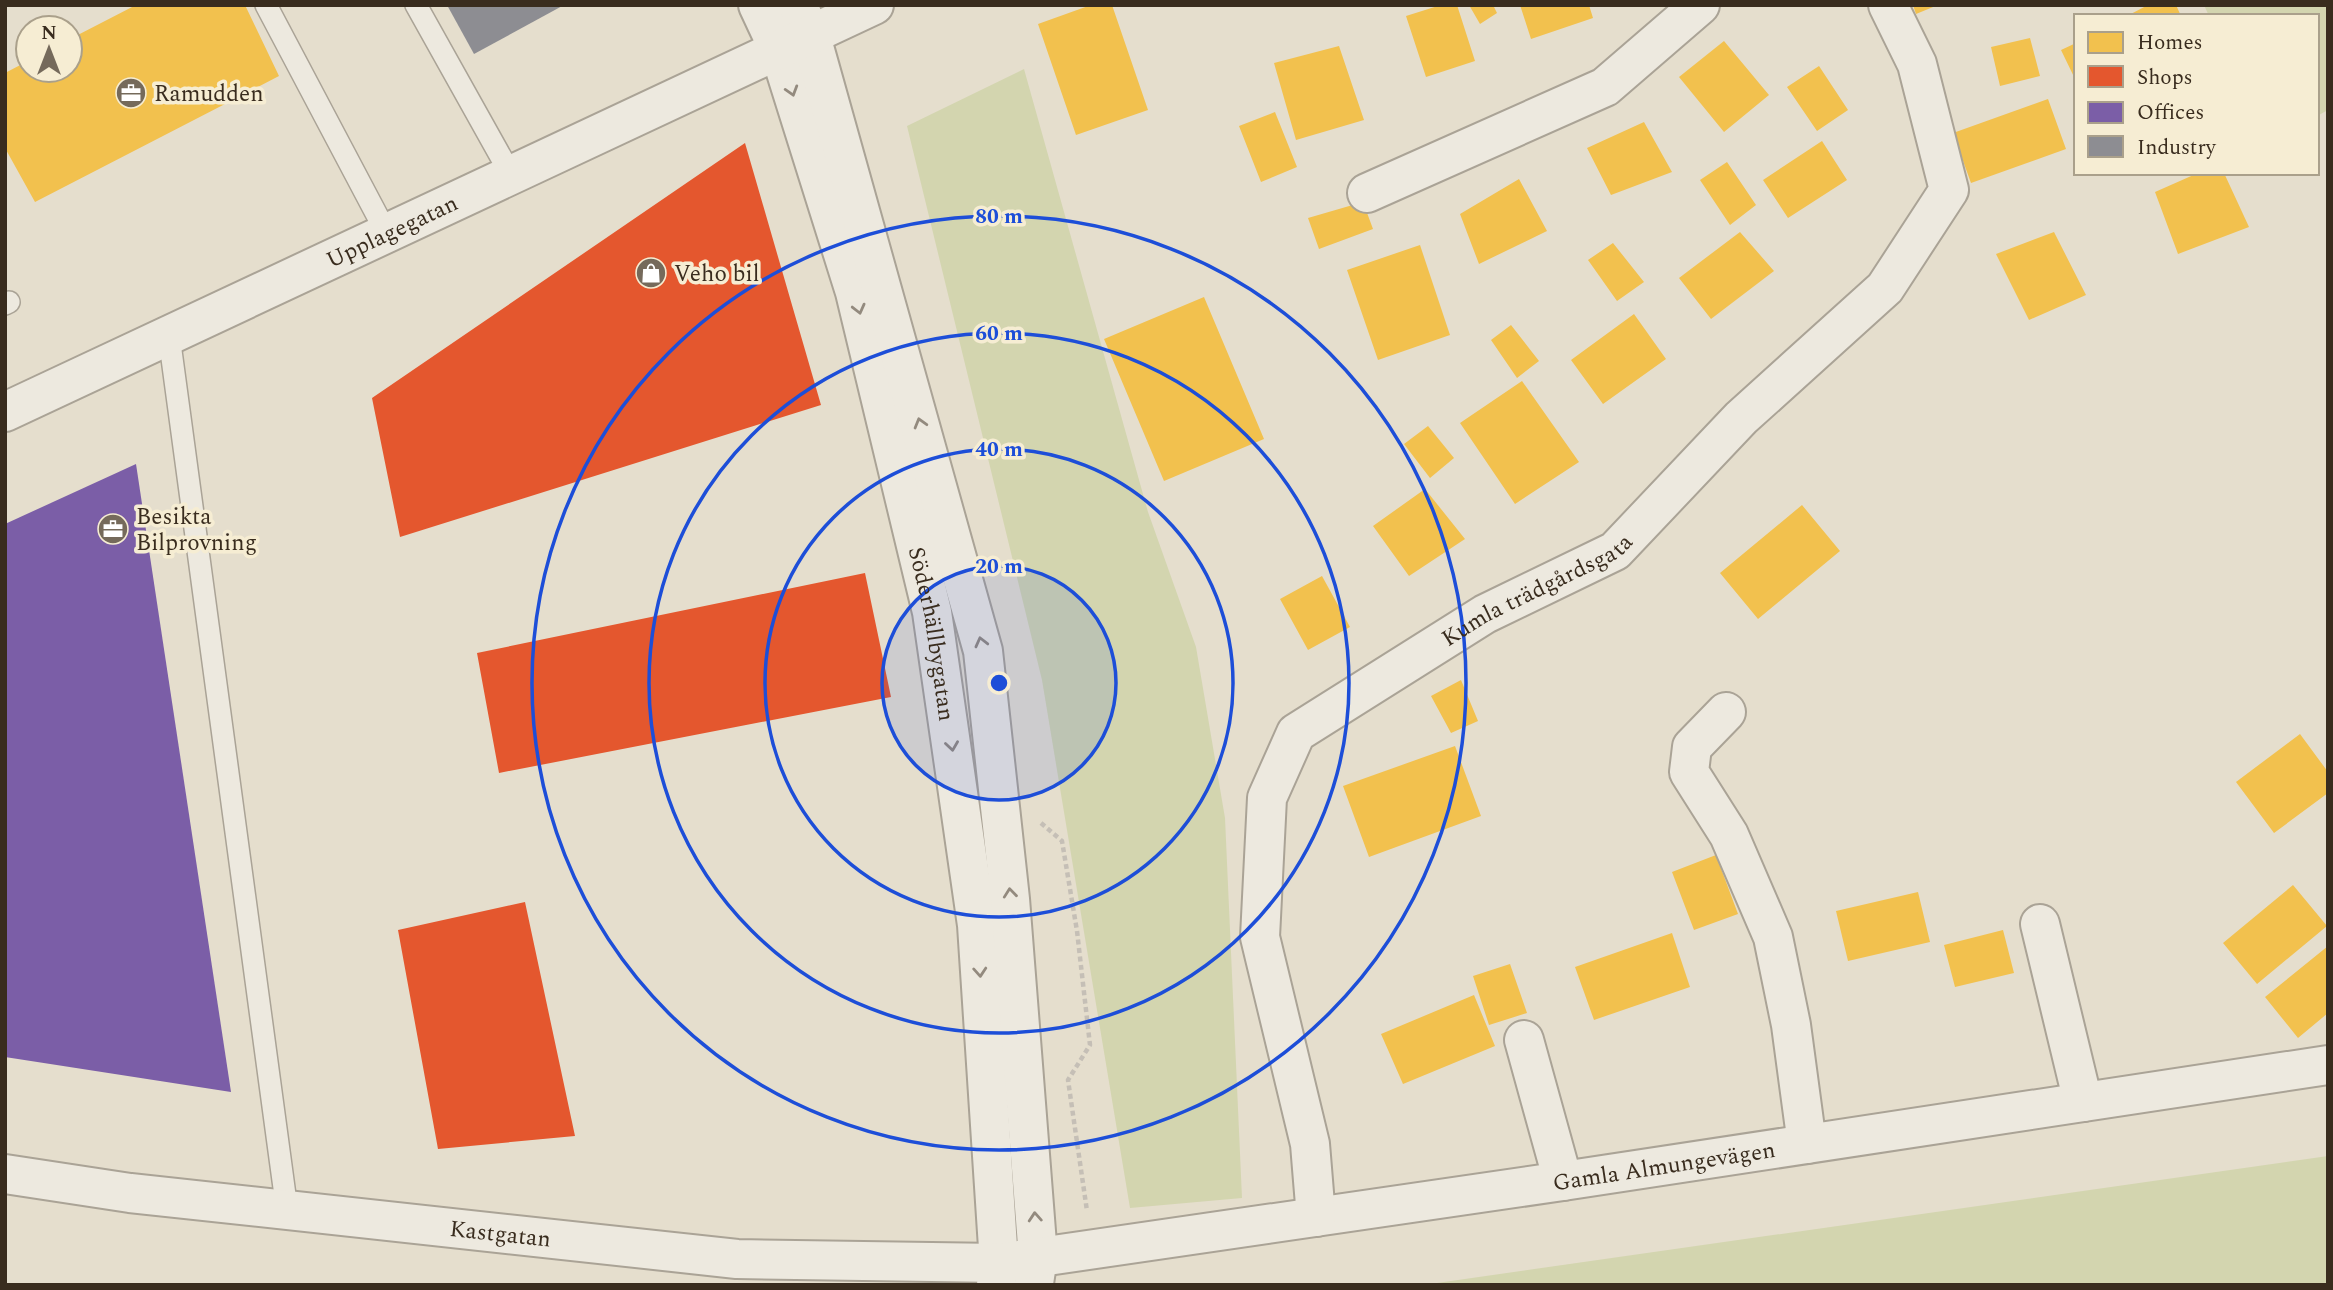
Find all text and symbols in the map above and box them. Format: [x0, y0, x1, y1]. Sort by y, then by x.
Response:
north arrow [14, 14, 84, 84]
legend [2074, 14, 2319, 175]
text: N [41, 19, 57, 48]
text: Homes [2137, 27, 2203, 59]
text: Shops [2137, 62, 2193, 94]
office icon: Ramudden [114, 76, 148, 110]
place label: Ramudden [154, 77, 264, 112]
one-way arrow [784, 85, 799, 97]
text: Offices [2137, 97, 2204, 129]
text: Industry [2137, 132, 2217, 164]
street label: Upplagegatan [321, 186, 464, 278]
text: 80 m [975, 201, 1023, 233]
shop icon: Veho bil [634, 256, 668, 290]
place label: Veho bil [674, 257, 759, 292]
one-way arrow [851, 302, 865, 314]
text: 60 m [975, 318, 1023, 350]
one-way arrow [913, 417, 928, 429]
text: 40 m [975, 434, 1023, 466]
place label: Besikta Bilprovning [136, 500, 257, 561]
office icon: Besikta Bilprovning [96, 512, 130, 546]
street label: Kumla trädgårdsgata [1435, 526, 1642, 656]
street label: Söderhällbygatan [898, 543, 963, 723]
text: 20 m [975, 551, 1023, 583]
one-way arrow [974, 637, 989, 649]
centre of rings [987, 671, 1011, 695]
one-way arrow [944, 741, 959, 752]
one-way arrow [1002, 887, 1017, 898]
one-way arrow [973, 967, 988, 978]
street label: Gamla Almungevägen [1550, 1133, 1778, 1201]
one-way arrow [1028, 1211, 1043, 1222]
street label: Kastgatan [448, 1212, 553, 1258]

